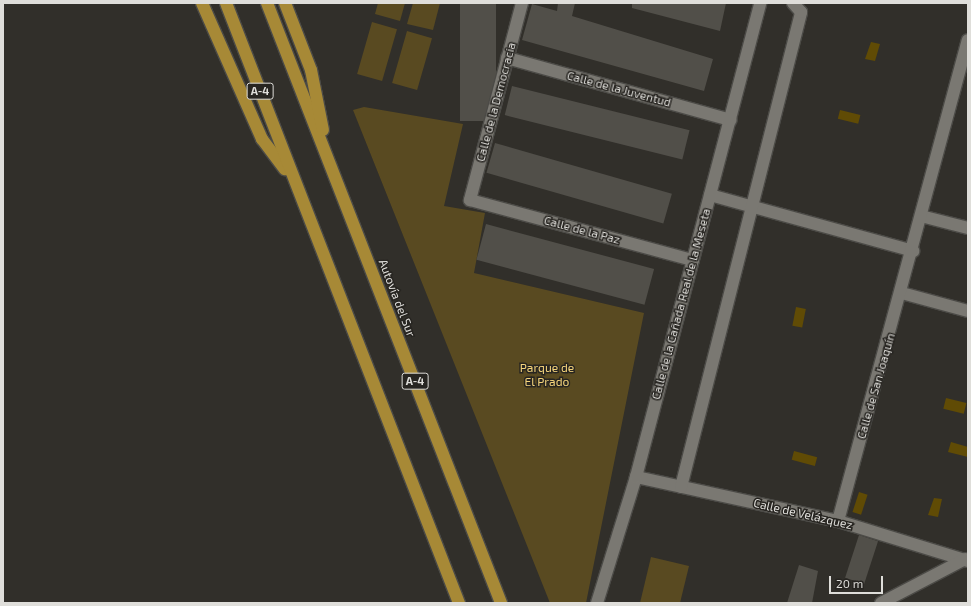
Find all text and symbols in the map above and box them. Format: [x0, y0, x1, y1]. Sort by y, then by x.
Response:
street label: Calle de la Democracia [473, 41, 519, 163]
street label: Calle de la Juventud [565, 68, 673, 110]
road number: A-4 [246, 82, 274, 100]
street label: Calle de la Cañada Real de la Meseta [648, 207, 714, 401]
street label: Calle de la Paz [542, 213, 622, 247]
street label: Autovía del Sur [376, 257, 418, 339]
street label: Calle de San Joaquín [854, 331, 898, 441]
park label: Parque de El Prado [520, 361, 574, 389]
road number: A-4 [401, 372, 429, 390]
street label: Calle de Velázquez [752, 496, 854, 532]
scale bar [831, 568, 885, 594]
text: 20 m [836, 576, 863, 590]

